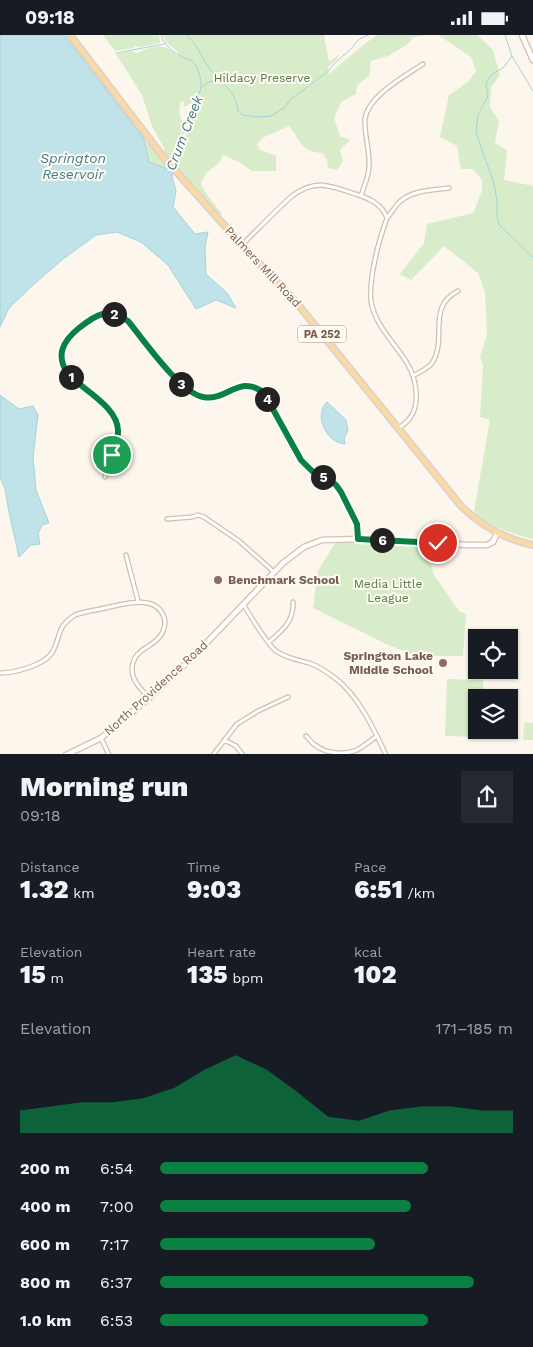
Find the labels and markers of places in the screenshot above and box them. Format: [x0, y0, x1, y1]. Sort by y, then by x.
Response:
pin: 2 [102, 301, 126, 327]
pin: 1 [58, 365, 84, 389]
pin: 3 [168, 371, 194, 397]
pin: 4 [254, 387, 280, 411]
pin [91, 434, 133, 476]
pin: 5 [310, 465, 336, 489]
pin [417, 522, 459, 564]
pin: 6 [370, 527, 394, 553]
place label: Benchmark School [228, 573, 339, 587]
marker: Benchmark School [212, 574, 224, 586]
place label: Springton Lake Middle School [343, 649, 433, 677]
marker: Springton Lake Middle School [437, 657, 449, 669]

